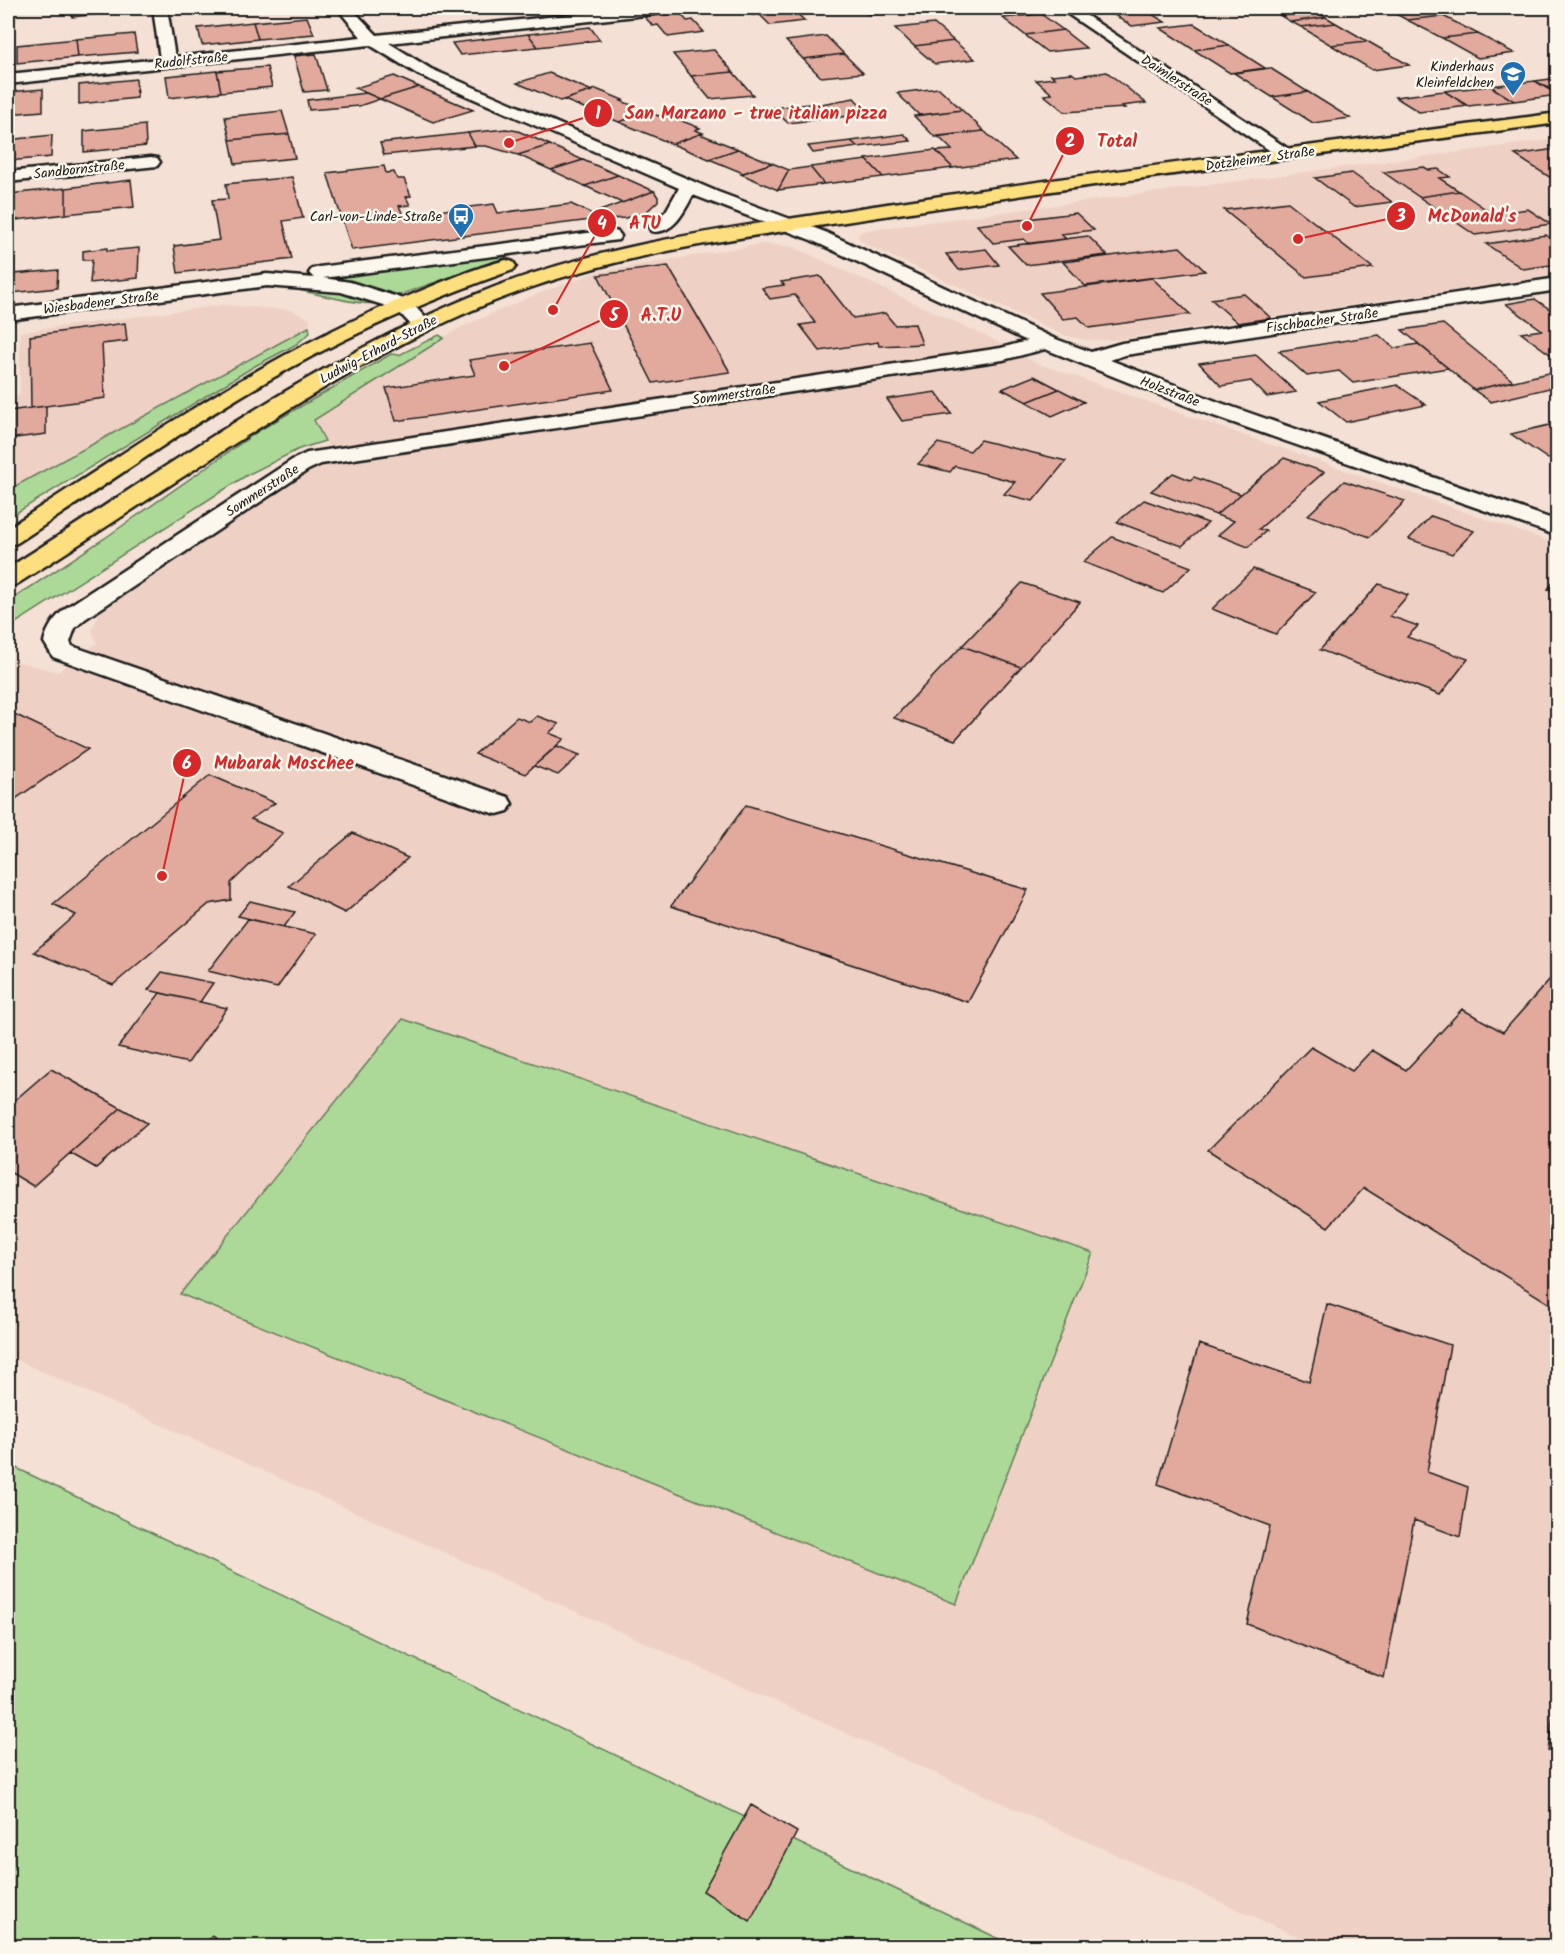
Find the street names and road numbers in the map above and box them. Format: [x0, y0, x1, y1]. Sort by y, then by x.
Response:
street label: Rudolfstraße [153, 46, 230, 76]
street label: Daimlerstraße [1136, 49, 1217, 113]
street label: Dotzheimer Straße [1204, 140, 1317, 178]
street label: Sandbornstraße [33, 154, 126, 186]
street label: Wiesbadener Straße [42, 285, 161, 321]
street label: Fischbacher Straße [1265, 302, 1380, 340]
street label: Ludwig-Erhard-Straße [316, 309, 442, 390]
street label: Holzstraße [1137, 370, 1203, 414]
street label: Sommerstraße [691, 378, 778, 412]
street label: Sommerstraße [221, 458, 304, 523]

